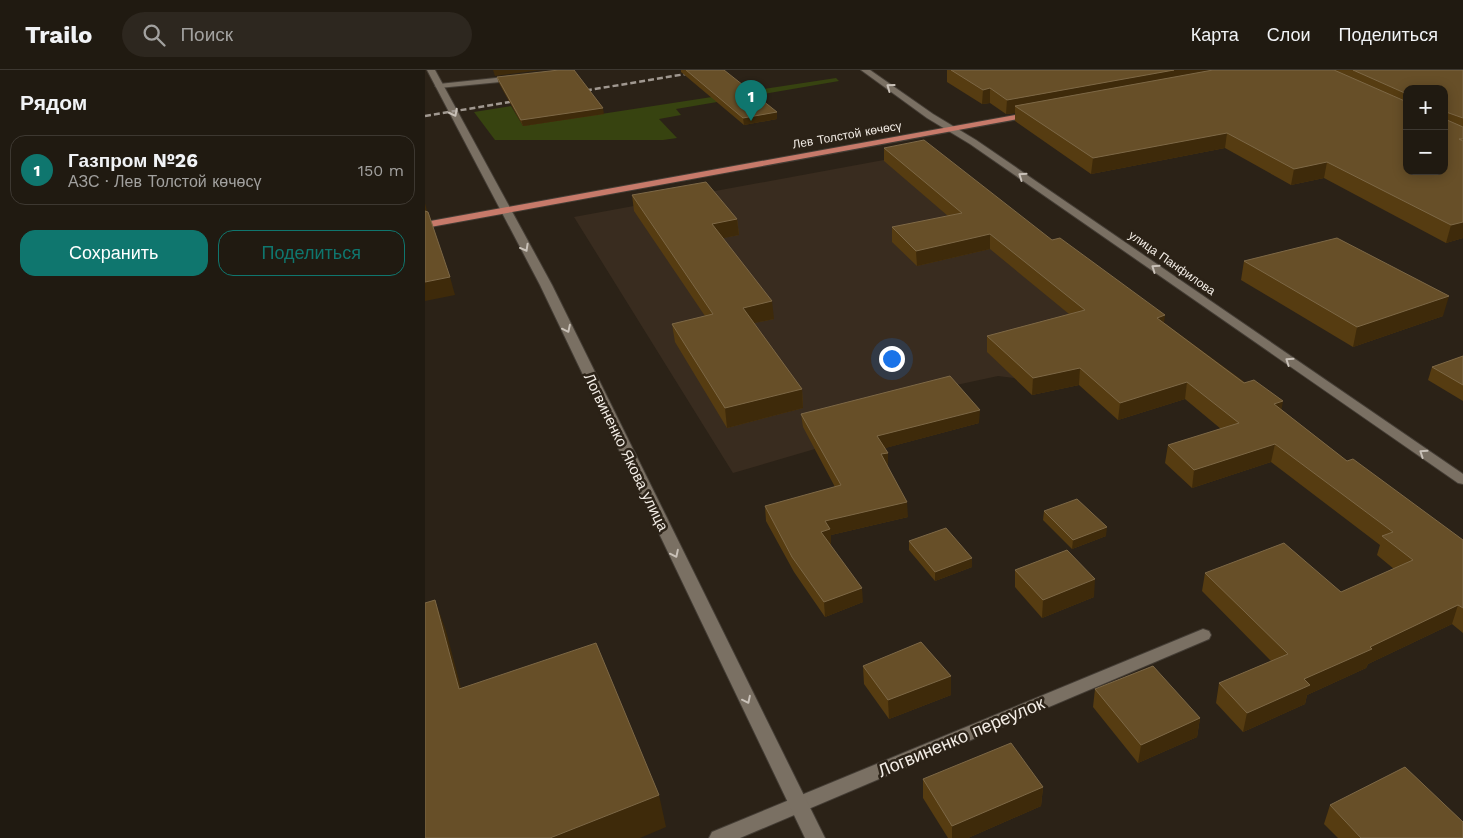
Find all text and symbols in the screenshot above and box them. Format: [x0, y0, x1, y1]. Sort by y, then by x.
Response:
search box [122, 12, 472, 57]
text: Trailo [25, 21, 92, 49]
icon: search [140, 21, 168, 49]
text: Поиск [180, 23, 233, 46]
text: Карта [1191, 24, 1239, 45]
text: Слои [1267, 24, 1311, 45]
text: Поделиться [1339, 24, 1438, 45]
pin: 1 [735, 80, 767, 121]
one-way arrow [886, 84, 896, 93]
map controls [1403, 85, 1448, 175]
button: + [1403, 85, 1448, 130]
text: Рядом [20, 90, 87, 115]
one-way arrow [448, 108, 458, 117]
street label: Лев Толстой көчөсү [791, 119, 903, 151]
button: − [1403, 130, 1448, 175]
text: Газпром №26 [68, 149, 198, 172]
text: 1 [34, 161, 40, 180]
text: 150 m [358, 161, 404, 180]
text: АЗС · Лев Толстой көчөсү [68, 172, 261, 191]
one-way arrow [1018, 173, 1028, 182]
street label: улица Панфилова [1126, 228, 1218, 298]
button: Сохранить [20, 230, 208, 276]
button: Поделиться [218, 230, 405, 276]
one-way arrow [519, 243, 529, 252]
one-way arrow [1151, 265, 1161, 274]
one-way arrow [561, 324, 571, 333]
your location [879, 346, 905, 372]
one-way arrow [1285, 358, 1295, 367]
street label: Логвиненко Якова улица [580, 370, 672, 535]
one-way arrow [1419, 450, 1429, 459]
one-way arrow [669, 549, 679, 558]
street label: Логвиненко переулок [874, 692, 1047, 781]
one-way arrow [741, 695, 751, 704]

